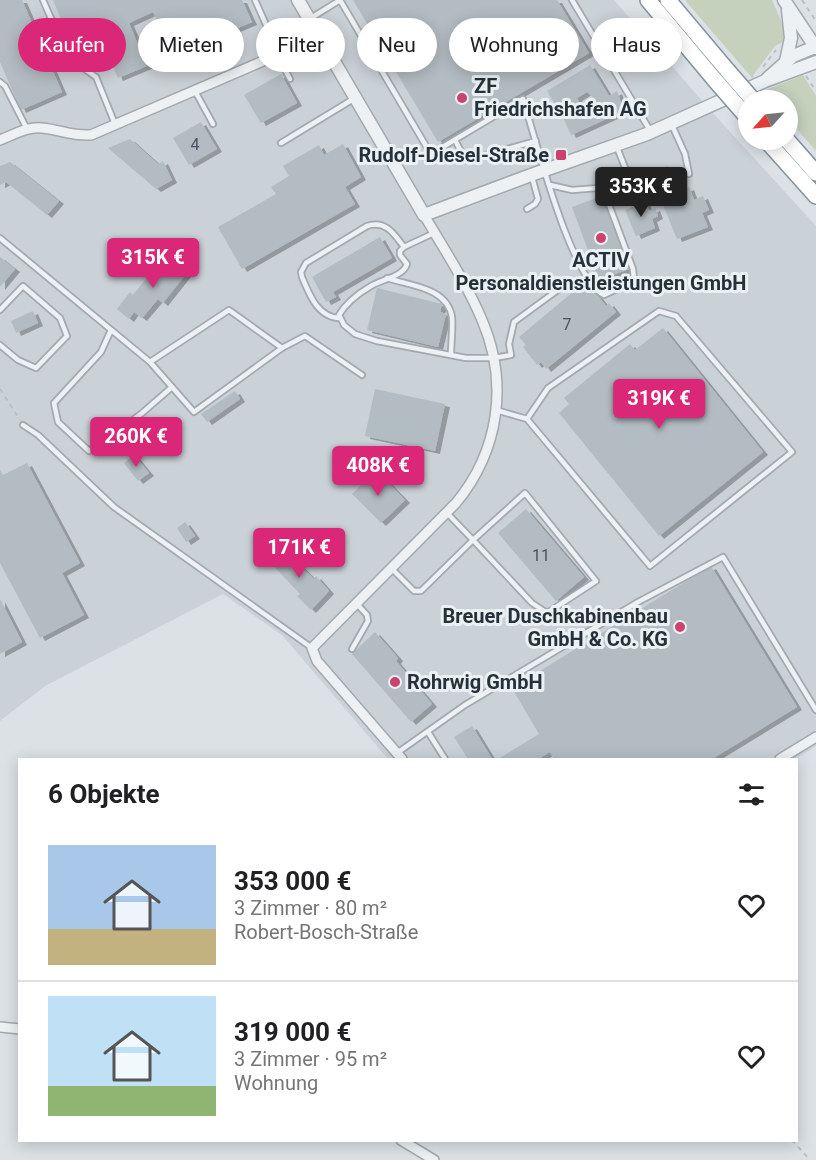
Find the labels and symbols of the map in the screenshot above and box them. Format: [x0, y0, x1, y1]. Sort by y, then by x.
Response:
place label: ZF Friedrichshafen AG [474, 74, 647, 121]
north arrow [738, 90, 798, 150]
marker: ZF Friedrichshafen AG [455, 91, 469, 105]
house number: 4 [191, 135, 200, 154]
place label: Rudolf-Diesel-Straße [359, 143, 549, 167]
marker: Rudolf-Diesel-Straße [554, 148, 568, 162]
pin: 353K € [592, 167, 690, 218]
marker: ACTIV Personaldienstleistungen GmbH [594, 231, 608, 245]
pin: 315K € [104, 238, 202, 289]
place label: ACTIV Personaldienstleistungen GmbH [456, 248, 746, 295]
house number: 7 [563, 315, 572, 334]
pin: 319K € [610, 379, 708, 430]
pin: 260K € [87, 417, 185, 468]
pin: 408K € [329, 446, 427, 497]
pin: 171K € [250, 528, 348, 579]
house number: 11 [532, 546, 550, 565]
place label: Breuer Duschkabinenbau GmbH & Co. KG [443, 604, 668, 651]
marker: Breuer Duschkabinenbau GmbH & Co. KG [673, 620, 687, 634]
place label: Rohrwig GmbH [407, 670, 543, 694]
marker: Rohrwig GmbH [388, 675, 402, 689]

